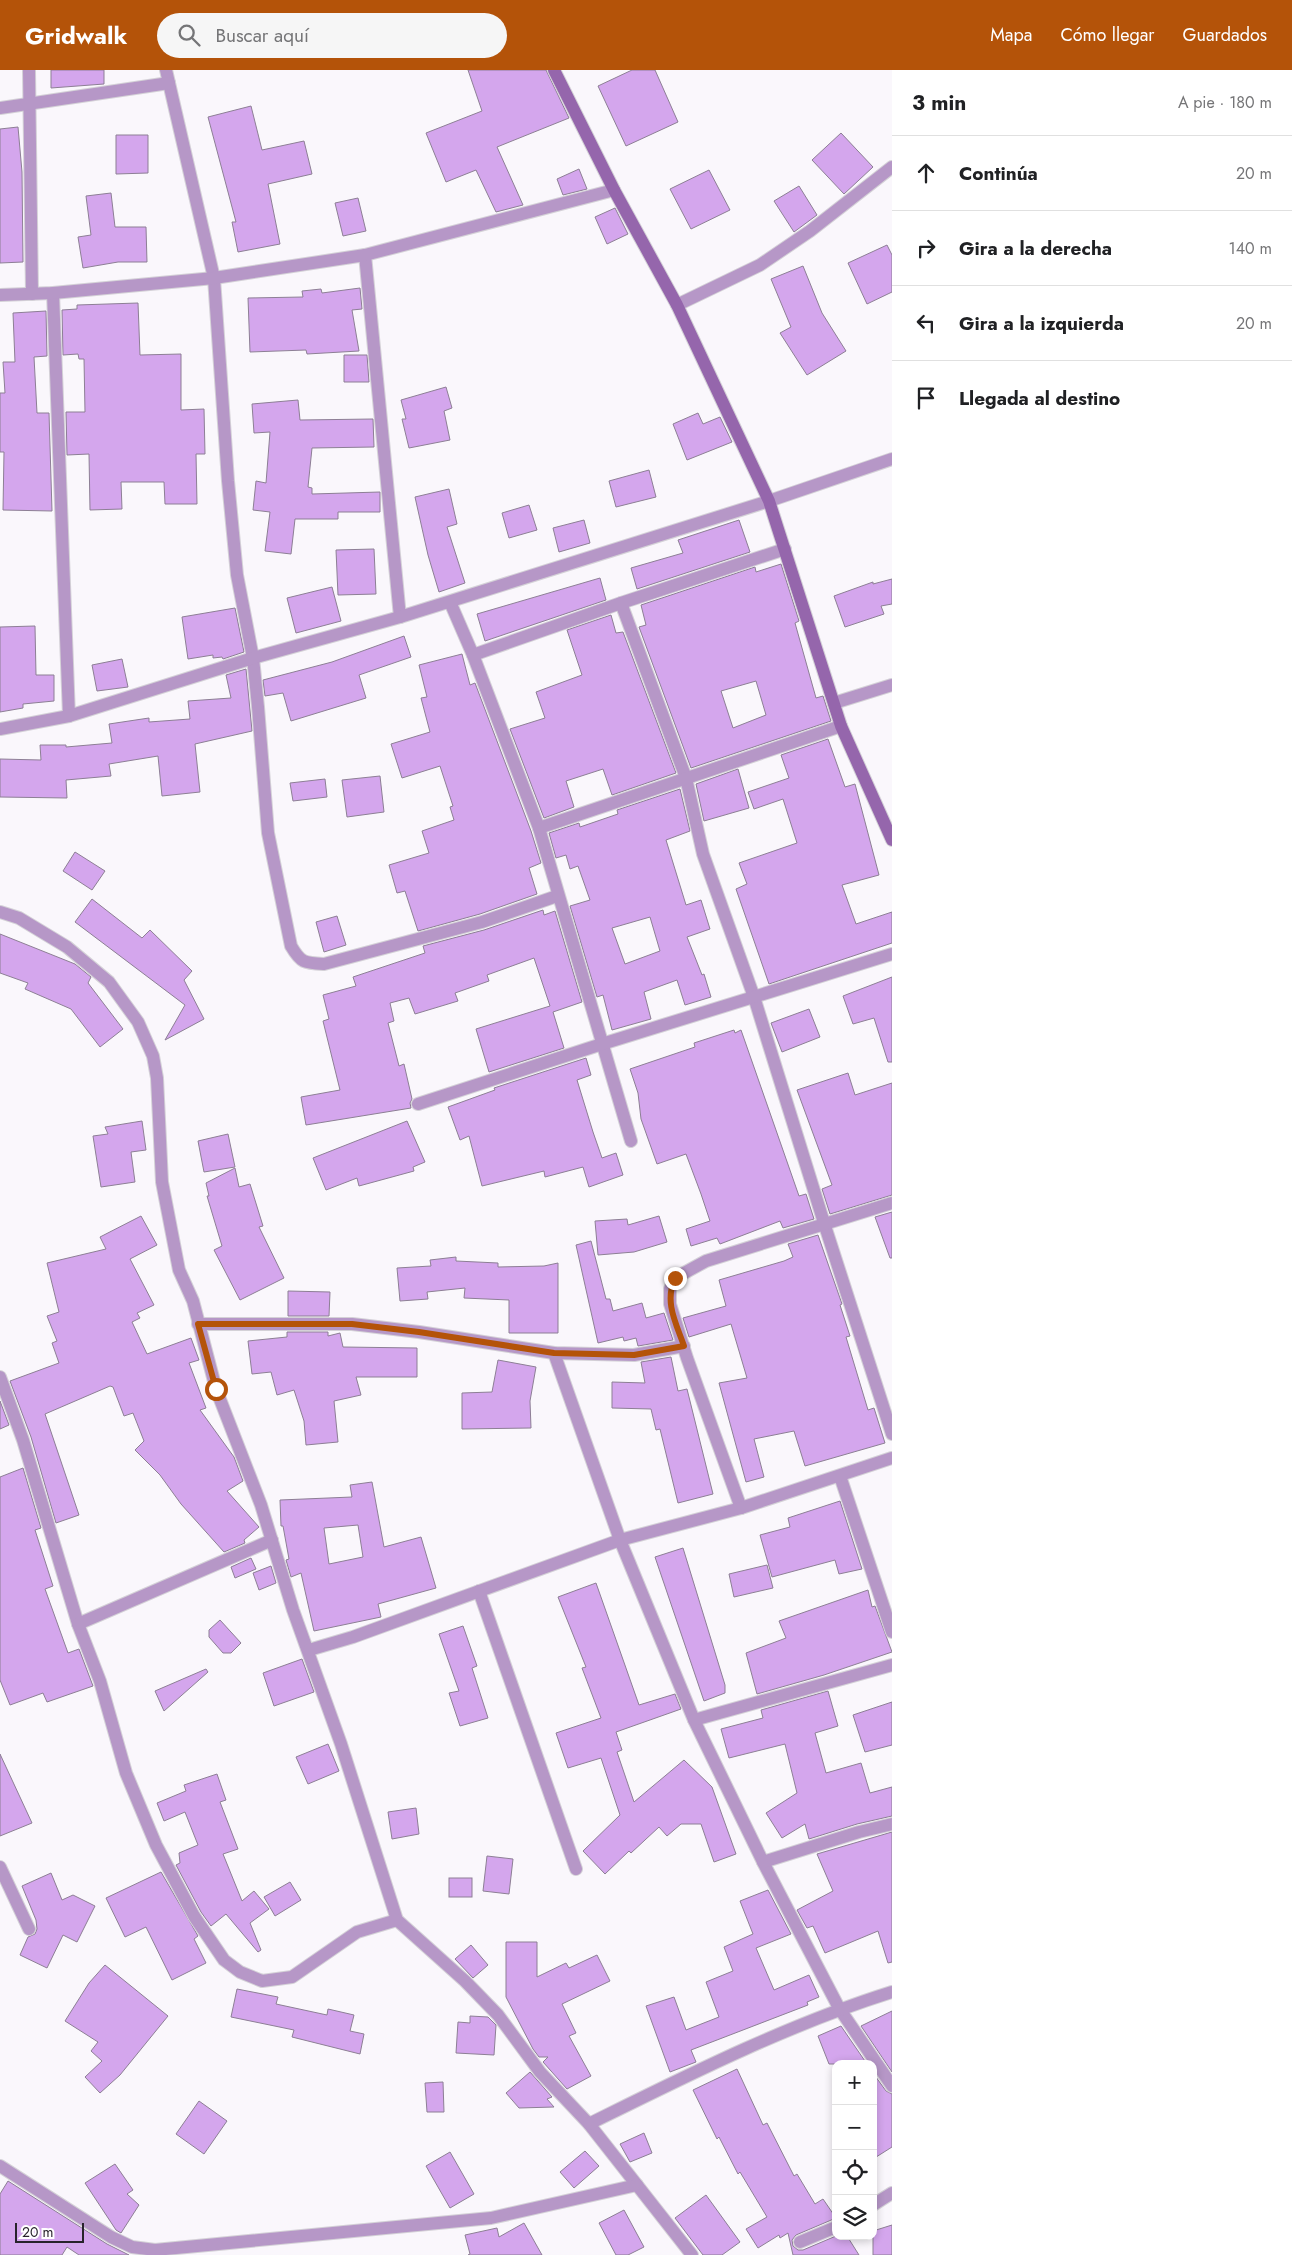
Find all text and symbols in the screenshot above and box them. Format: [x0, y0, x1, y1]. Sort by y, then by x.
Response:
search box [157, 13, 507, 58]
text: Gridwalk [25, 18, 127, 53]
icon: search [175, 21, 203, 49]
text: Buscar aquí [215, 22, 309, 49]
text: Mapa [990, 22, 1032, 48]
text: Cómo llegar [1060, 22, 1155, 48]
text: Guardados [1183, 22, 1267, 48]
text: 3 min [912, 88, 966, 118]
text: A pie · 180 m [1178, 91, 1272, 114]
icon: ahead [912, 159, 940, 187]
text: Continúa [959, 160, 1038, 187]
text: 20 m [1236, 162, 1272, 185]
icon: right [912, 234, 940, 262]
text: Gira a la derecha [959, 235, 1112, 262]
text: 140 m [1229, 237, 1272, 260]
icon: left [912, 309, 940, 337]
text: Gira a la izquierda [959, 310, 1124, 337]
text: 20 m [1236, 312, 1272, 335]
icon: arrive [912, 384, 940, 412]
text: Llegada al destino [959, 385, 1120, 412]
route end [664, 1267, 687, 1290]
route start [205, 1378, 228, 1401]
map controls [832, 2060, 877, 2240]
button: + [832, 2060, 877, 2105]
button: − [832, 2105, 877, 2150]
button: locate [832, 2150, 877, 2195]
button: layers [832, 2195, 877, 2240]
scale bar [15, 2220, 84, 2243]
text: 20 m [22, 2222, 54, 2242]

